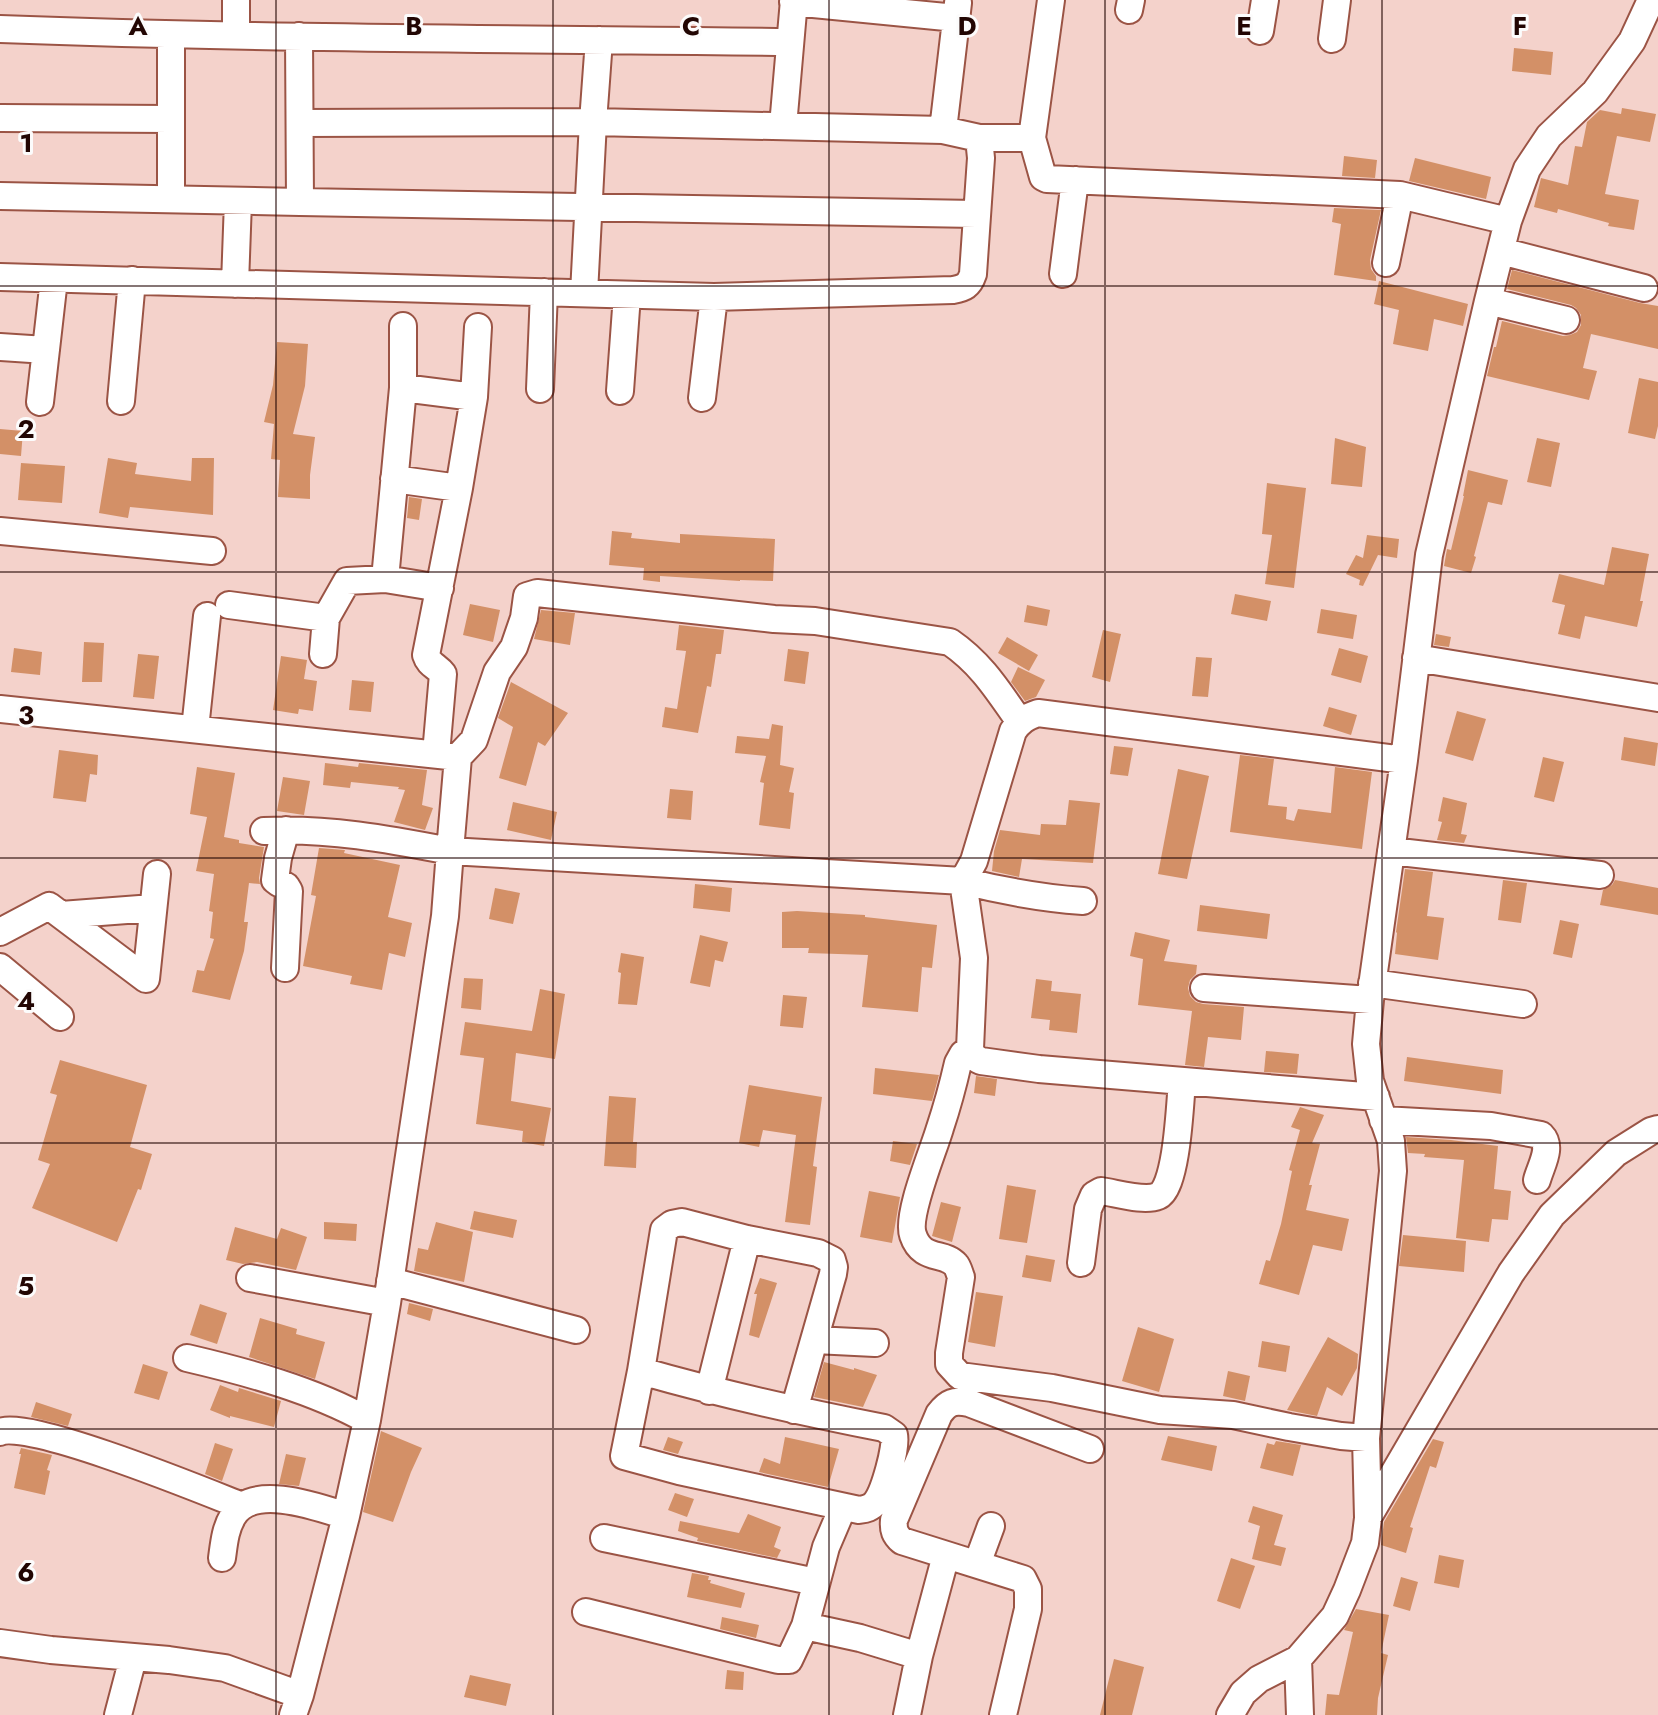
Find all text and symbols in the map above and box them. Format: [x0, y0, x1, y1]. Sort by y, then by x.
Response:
text: A [127, 7, 148, 45]
text: B [405, 7, 423, 45]
text: C [682, 7, 700, 45]
text: D [957, 7, 977, 45]
text: E [1236, 7, 1252, 45]
text: F [1513, 7, 1527, 45]
text: 1 [19, 124, 33, 162]
text: 2 [17, 410, 35, 448]
text: 3 [18, 696, 34, 734]
text: 4 [17, 982, 35, 1020]
text: 5 [18, 1267, 34, 1305]
text: 6 [17, 1553, 35, 1591]

